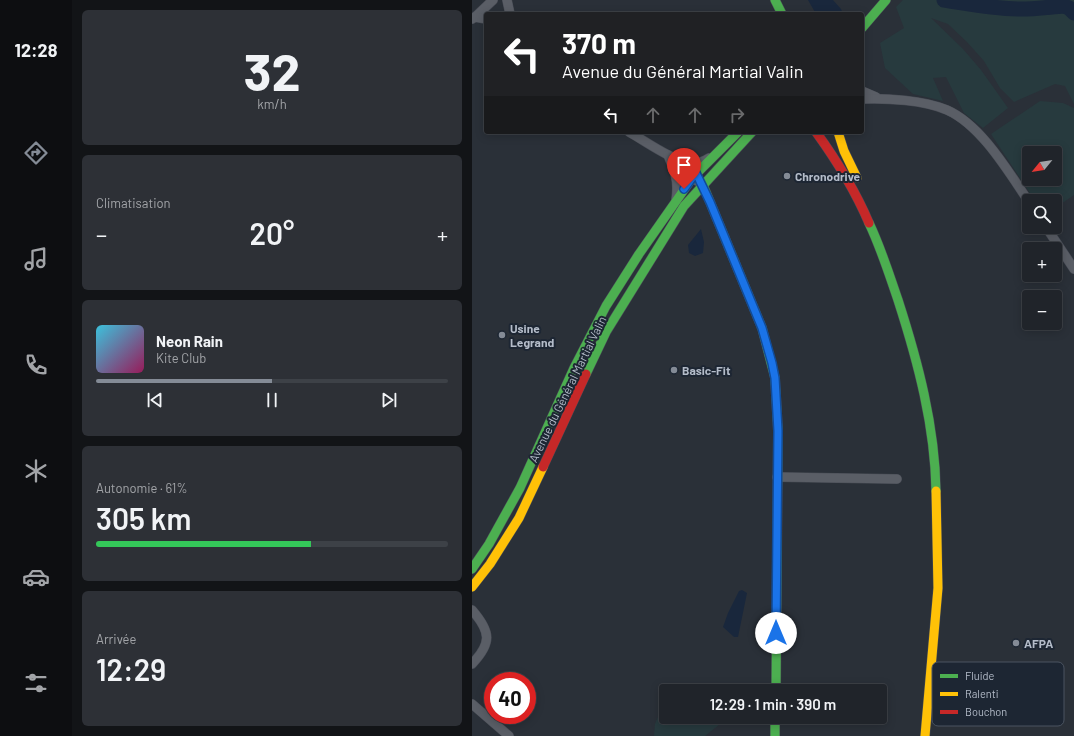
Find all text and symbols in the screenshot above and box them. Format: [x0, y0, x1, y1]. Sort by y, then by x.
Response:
text: 370 m [562, 26, 636, 60]
icon: left [496, 28, 548, 80]
text: 12:28 [15, 39, 57, 61]
text: 32 [243, 39, 301, 101]
text: Avenue du Général Martial Valin [562, 60, 803, 82]
text: km/h [257, 96, 287, 112]
icon: left [600, 104, 622, 126]
icon: ahead [642, 104, 664, 126]
icon: ahead [684, 104, 706, 126]
icon: right [726, 104, 748, 126]
icon: directions [22, 139, 50, 167]
north arrow [1022, 146, 1062, 186]
map controls [1022, 146, 1062, 330]
pin [667, 148, 701, 189]
icon: arrive [673, 154, 695, 176]
place label: Chronodrive [795, 169, 860, 183]
marker: Chronodrive [782, 171, 792, 181]
button: search [1022, 194, 1062, 234]
text: Climatisation [96, 195, 171, 211]
text: 20° [250, 215, 294, 251]
text: − [96, 221, 107, 247]
text: + [437, 221, 448, 247]
button: + [1022, 242, 1062, 282]
icon: music [22, 245, 50, 273]
button: − [1022, 290, 1062, 330]
street label: Avenue du Général Martial Valin [525, 314, 609, 464]
place label: Usine Legrand [510, 321, 554, 349]
marker: Usine Legrand [497, 330, 507, 340]
text: Neon Rain [156, 332, 223, 350]
text: Kite Club [156, 350, 206, 366]
icon: phone [22, 351, 50, 379]
place label: Basic-Fit [682, 363, 731, 377]
marker: Basic-Fit [669, 365, 679, 375]
icon: previous [144, 389, 166, 411]
icon: pause [261, 389, 283, 411]
icon: next [378, 389, 400, 411]
icon: climate [22, 457, 50, 485]
text: Autonomie · 61% [96, 480, 187, 496]
text: 305 km [96, 500, 191, 536]
icon: car [22, 563, 50, 591]
position arrow [755, 612, 797, 654]
text: Arrivée [96, 631, 136, 647]
place label: AFPA [1024, 636, 1053, 650]
marker: AFPA [1011, 638, 1021, 648]
text: 12:29 [96, 651, 166, 687]
legend [932, 662, 1064, 726]
icon: filters [22, 669, 50, 697]
text: Fluide [965, 669, 994, 682]
speed limit sign: 40 [484, 672, 536, 724]
text: Ralenti [965, 687, 999, 700]
text: 12:29 · 1 min · 390 m [710, 695, 836, 713]
text: Bouchon [965, 705, 1007, 718]

